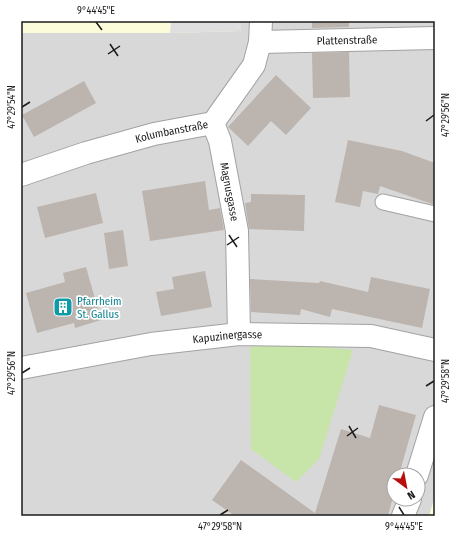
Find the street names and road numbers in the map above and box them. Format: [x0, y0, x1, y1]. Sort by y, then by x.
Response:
street label: Plattenstraße [316, 33, 377, 48]
street label: Kolumbanstraße [134, 118, 209, 146]
street label: Magnusgasse [217, 161, 241, 222]
street label: Kapuzinergasse [192, 328, 262, 346]

